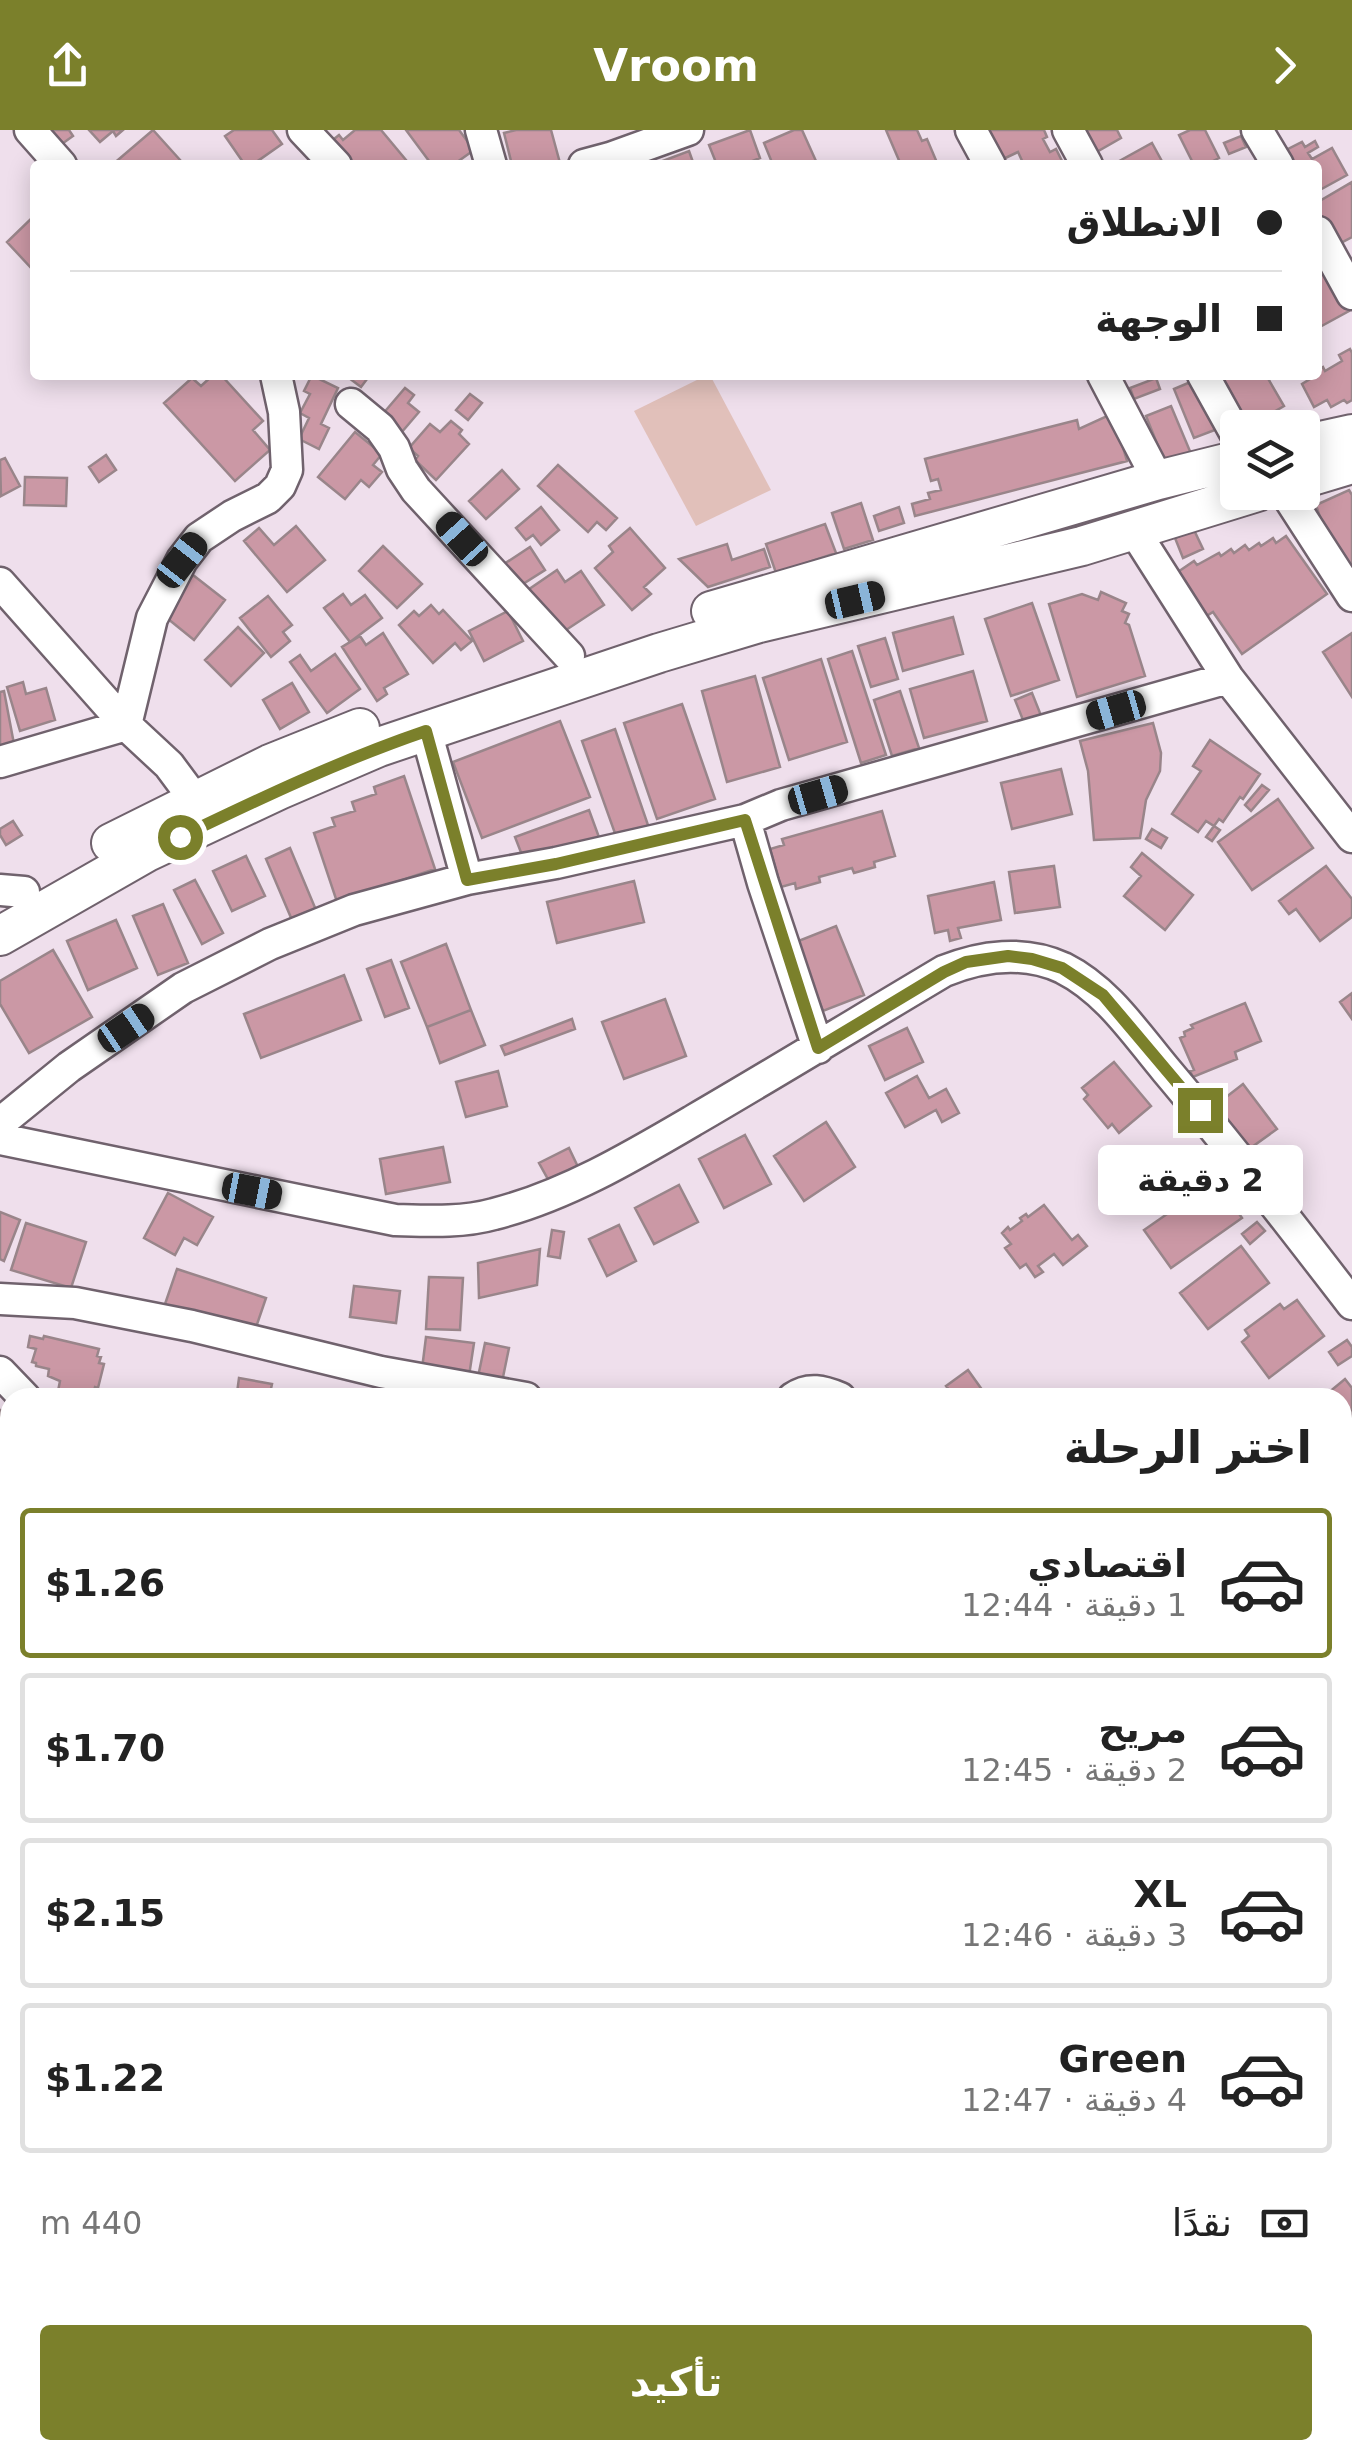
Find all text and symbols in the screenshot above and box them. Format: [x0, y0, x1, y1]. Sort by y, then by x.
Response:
icon: share [40, 38, 95, 93]
icon: forward [1257, 38, 1312, 93]
text: Vroom [593, 39, 759, 92]
text: الانطلاق [1067, 201, 1222, 245]
text: الوجهة [1095, 297, 1222, 341]
map controls [1220, 410, 1320, 510]
button: layers [1220, 410, 1320, 510]
car [431, 507, 493, 571]
car [152, 527, 212, 593]
car [822, 579, 888, 621]
car [1083, 687, 1149, 733]
car [785, 772, 851, 818]
route start [158, 815, 203, 860]
car [93, 999, 159, 1057]
route end [1178, 1088, 1223, 1133]
callout: 2 دقيقة [1098, 1145, 1302, 1215]
text: 2 دقيقة [1137, 1161, 1264, 1199]
car [220, 1171, 284, 1211]
text: اختر الرحلة [1064, 1421, 1312, 1474]
icon: car [1217, 1538, 1307, 1628]
text: اقتصادي [1028, 1542, 1187, 1586]
text: $1.26 [45, 1561, 165, 1605]
text: 1 دقيقة · 12:44 [961, 1586, 1187, 1624]
icon: car [1217, 1703, 1307, 1793]
text: مريح [1098, 1707, 1187, 1751]
text: $1.70 [45, 1726, 165, 1770]
text: 2 دقيقة · 12:45 [961, 1751, 1187, 1789]
icon: car [1217, 1868, 1307, 1958]
text: XL [1133, 1872, 1187, 1916]
text: $2.15 [45, 1891, 165, 1935]
text: 3 دقيقة · 12:46 [961, 1916, 1187, 1954]
icon: car [1217, 2033, 1307, 2123]
text: Green [1058, 2037, 1187, 2081]
text: $1.22 [45, 2056, 165, 2100]
text: 4 دقيقة · 12:47 [961, 2081, 1187, 2119]
icon: cash [1257, 2196, 1312, 2251]
text: نقدًا [1172, 2201, 1232, 2245]
text: 440 m [40, 2204, 142, 2242]
button: تأكيد [40, 2325, 1312, 2440]

